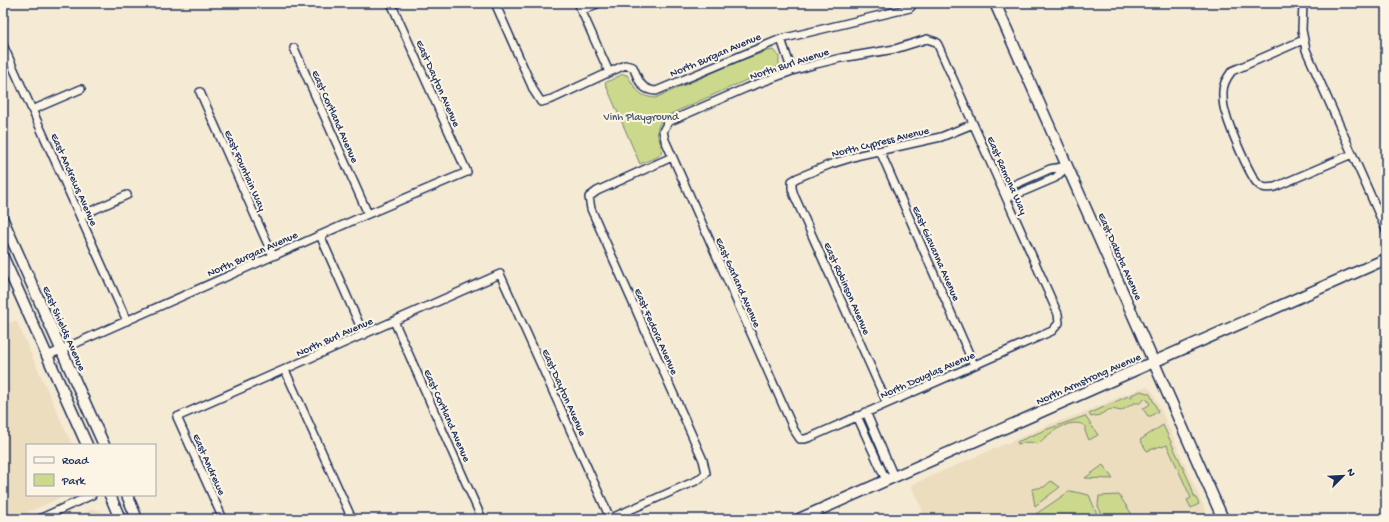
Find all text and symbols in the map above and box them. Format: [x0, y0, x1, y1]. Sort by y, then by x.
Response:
street label: North Burgan Avenue [668, 31, 763, 80]
street label: East Dayton Avenue [413, 38, 462, 129]
street label: North Burl Avenue [748, 46, 831, 83]
street label: East Cortland Avenue [308, 69, 360, 165]
park label: Vinh Playground [603, 112, 680, 124]
street label: North Cypress Avenue [831, 125, 931, 161]
street label: East Fountain Way [221, 128, 268, 214]
street label: East Andrews Avenue [47, 132, 99, 228]
street label: East Ramona Way [984, 135, 1029, 217]
street label: East Giavanna Avenue [909, 204, 962, 303]
street label: East Dakota Avenue [1095, 211, 1144, 303]
street label: North Burgan Avenue [206, 229, 300, 280]
street label: East Garland Avenue [712, 236, 762, 330]
street label: East Robinson Avenue [820, 241, 872, 337]
street label: East Shields Avenue [39, 284, 87, 373]
street label: East Fedora Avenue [631, 287, 680, 377]
street label: North Burl Avenue [295, 315, 375, 360]
street label: East Dayton Avenue [539, 347, 588, 438]
street label: North Douglas Avenue [879, 349, 977, 402]
street label: North Armstrong Avenue [1035, 351, 1143, 408]
street label: East Cortland Avenue [420, 368, 472, 464]
street label: East Andrewe [189, 432, 227, 498]
legend [26, 444, 156, 496]
text: Road [62, 455, 89, 469]
north arrow [1323, 456, 1363, 496]
text: N [1343, 467, 1357, 478]
text: Park [61, 475, 87, 489]

